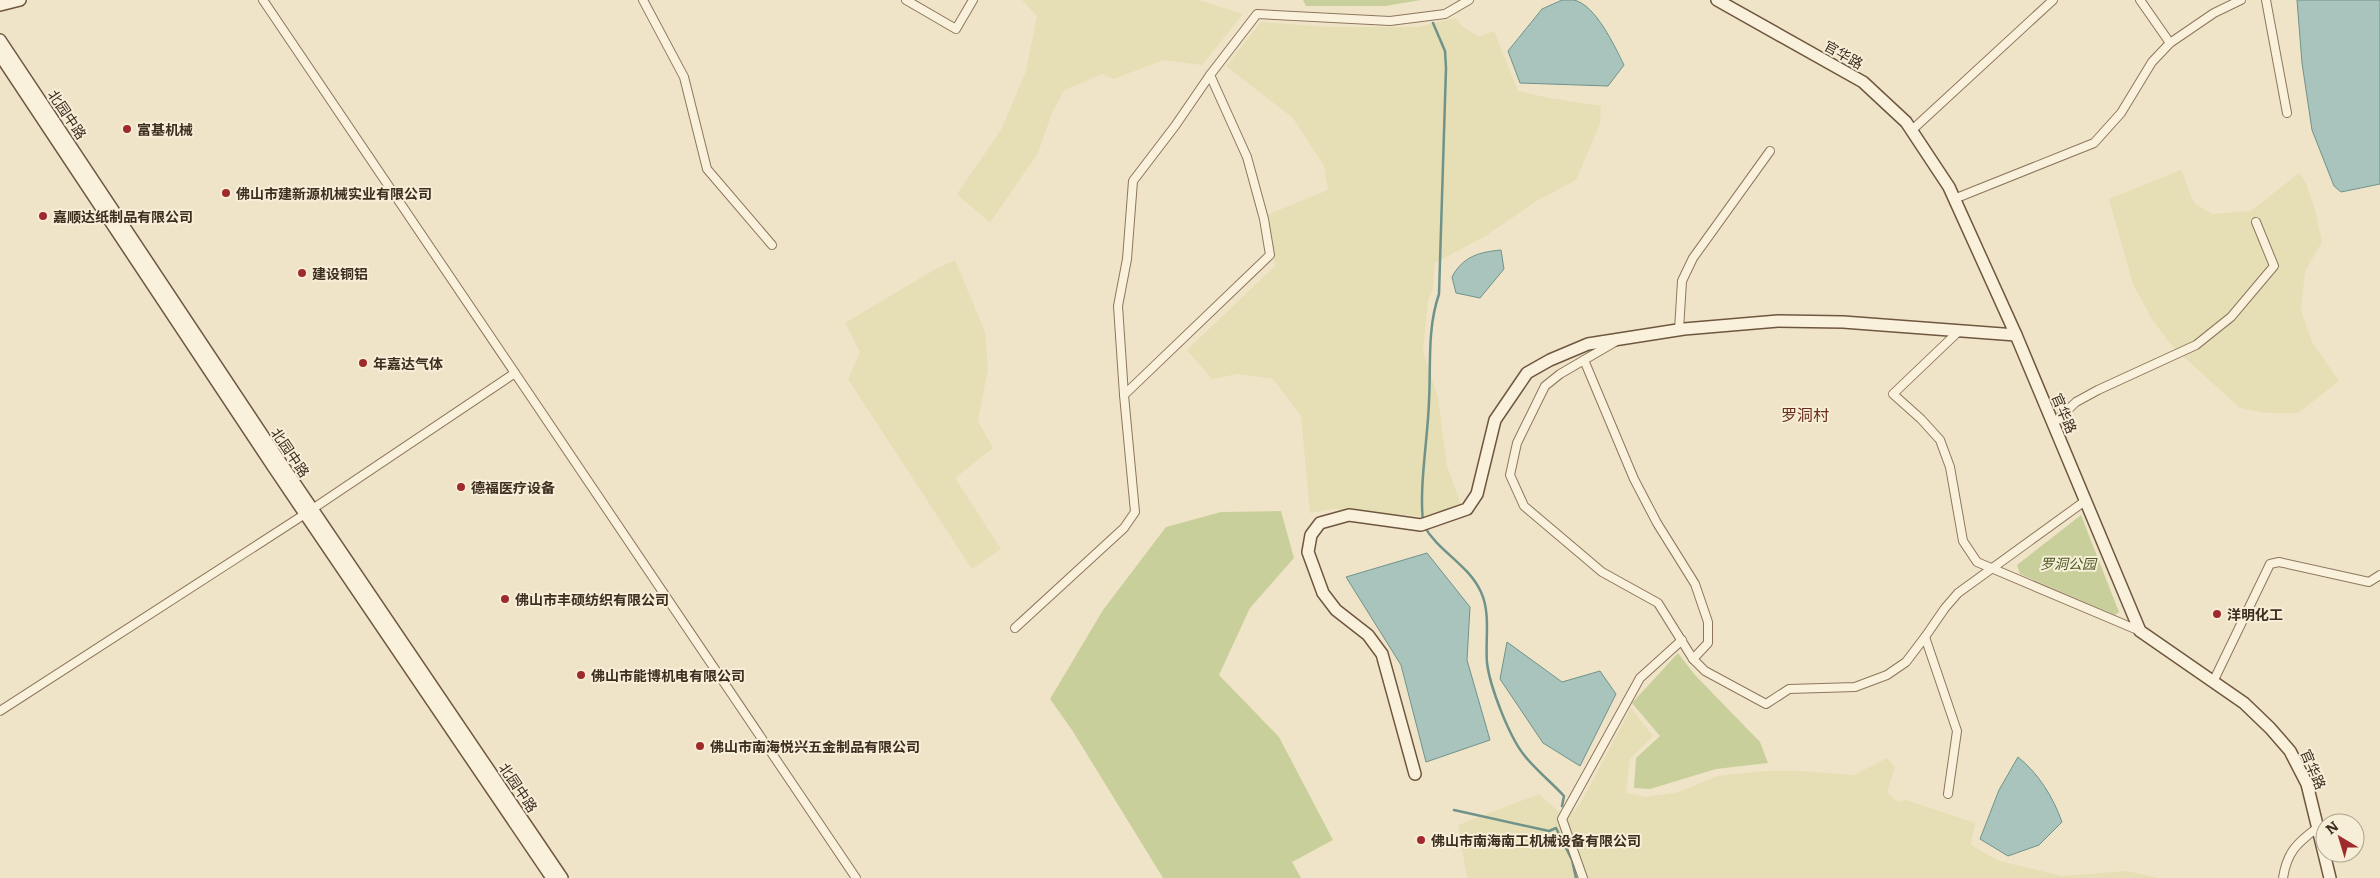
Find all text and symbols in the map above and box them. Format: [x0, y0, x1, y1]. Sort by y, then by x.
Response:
street label: 官华路 [1821, 35, 1867, 73]
street label: 北园中路 [44, 85, 92, 143]
place label: 富基机械 [137, 119, 193, 139]
marker: 富基机械 [121, 123, 133, 135]
place label: 佛山市建新源机械实业有限公司 [236, 183, 432, 203]
marker: 佛山市建新源机械实业有限公司 [220, 187, 232, 199]
place label: 嘉顺达纸制品有限公司 [53, 206, 193, 226]
marker: 嘉顺达纸制品有限公司 [37, 210, 49, 222]
place label: 建设铜铝 [312, 263, 368, 283]
marker: 建设铜铝 [296, 267, 308, 279]
place label: 年嘉达气体 [373, 353, 443, 373]
marker: 年嘉达气体 [357, 357, 369, 369]
street label: 官华路 [2048, 390, 2082, 436]
district label: 罗洞村 [1781, 402, 1829, 426]
street label: 北园中路 [267, 423, 315, 481]
place label: 德福医疗设备 [471, 477, 555, 497]
marker: 德福医疗设备 [455, 481, 467, 493]
park label: 罗洞公园 [2040, 553, 2098, 573]
place label: 佛山市丰硕纺织有限公司 [515, 589, 669, 609]
marker: 佛山市丰硕纺织有限公司 [499, 593, 511, 605]
place label: 洋明化工 [2227, 604, 2283, 624]
marker: 洋明化工 [2211, 608, 2223, 620]
place label: 佛山市能博机电有限公司 [591, 665, 745, 685]
marker: 佛山市能博机电有限公司 [575, 669, 587, 681]
place label: 佛山市南海悦兴五金制品有限公司 [710, 736, 920, 756]
marker: 佛山市南海悦兴五金制品有限公司 [694, 740, 706, 752]
street label: 官华路 [2297, 746, 2331, 792]
street label: 北园中路 [495, 758, 543, 816]
north arrow [2315, 813, 2365, 863]
text: N [2321, 815, 2342, 838]
place label: 佛山市南海南工机械设备有限公司 [1431, 830, 1641, 850]
marker: 佛山市南海南工机械设备有限公司 [1415, 834, 1427, 846]

